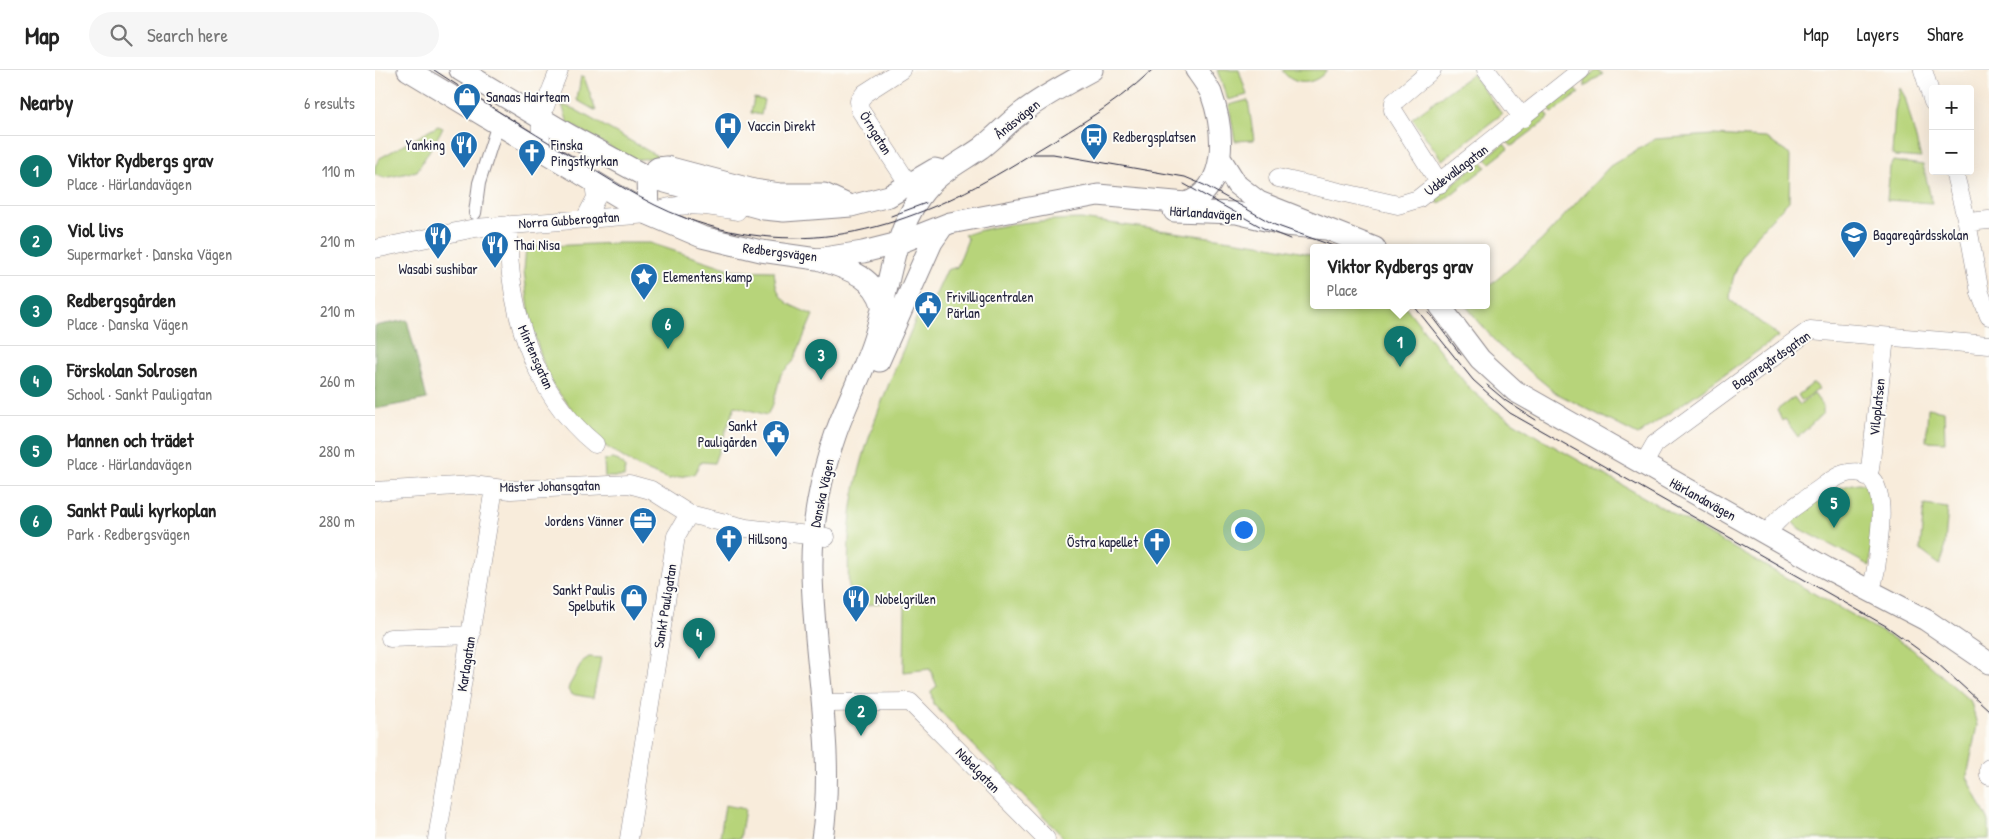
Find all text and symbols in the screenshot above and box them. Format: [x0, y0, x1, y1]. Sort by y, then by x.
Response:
search box [89, 12, 439, 57]
text: Map [25, 19, 59, 51]
icon: search [107, 21, 135, 49]
text: Search here [147, 22, 228, 48]
text: Map [1803, 22, 1829, 47]
text: Layers [1857, 22, 1899, 47]
text: Share [1927, 22, 1964, 47]
shop icon: Sanaas Hairteam [452, 82, 482, 121]
map controls [1929, 85, 1974, 175]
button: + [1929, 85, 1974, 130]
place label: Sanaas Hairteam [486, 87, 570, 106]
text: Nearby [20, 88, 73, 117]
text: 6 results [304, 92, 355, 114]
street label: Ånäsvägen [990, 94, 1044, 144]
street label: Örngatan [855, 107, 897, 159]
hospital icon: Vaccin Direkt [713, 111, 743, 150]
place label: Vaccin Direkt [747, 116, 815, 135]
bus stop icon: Redbergsplatsen [1079, 122, 1109, 161]
place label: Redbergsplatsen [1113, 127, 1196, 147]
restaurant icon: Yanking [449, 130, 479, 169]
button: − [1929, 130, 1974, 175]
place label: Yanking [405, 135, 445, 155]
place label: Finska Pingstkyrkan [550, 135, 618, 171]
church icon: Finska Pingstkyrkan [517, 138, 547, 177]
street label: Uddevallagatan [1420, 139, 1492, 201]
text: Viktor Rydbergs grav [67, 147, 213, 173]
text: 1 [33, 160, 39, 182]
text: 110 m [322, 160, 355, 182]
text: Place · Härlandavägen [67, 173, 192, 195]
street label: Härlandavägen [1169, 200, 1243, 226]
street label: Norra Gubberogatan [518, 206, 620, 234]
text: Viol livs [67, 217, 123, 243]
school or university icon: Bagaregårdsskolan [1839, 220, 1869, 259]
restaurant icon: Wasabi sushibar [423, 221, 453, 260]
place label: Bagaregårdsskolan [1873, 225, 1969, 245]
text: 2 [32, 230, 40, 252]
text: 210 m [320, 230, 355, 252]
restaurant icon: Thai Nisa [480, 230, 510, 269]
place label: Thai Nisa [514, 235, 560, 254]
street label: Redbergsvägen [742, 238, 818, 266]
text: Supermarket · Danska Vägen [67, 243, 232, 265]
popup [1310, 244, 1490, 309]
text: Viktor Rydbergs grav [1327, 253, 1473, 279]
place label: Wasabi sushibar [398, 259, 478, 278]
place icon: Elementens kamp [629, 262, 659, 301]
place label: Elementens kamp [663, 267, 752, 287]
text: Place [1327, 279, 1358, 301]
text: Redbergsgården [67, 287, 176, 313]
place label: Frivilligcentralen Pärlan [946, 287, 1034, 322]
public building icon: Frivilligcentralen Pärlan [913, 290, 943, 329]
text: 3 [32, 300, 40, 322]
text: 210 m [320, 300, 355, 322]
pin: 6 [652, 308, 684, 349]
text: Place · Danska Vägen [67, 313, 188, 335]
street label: Mintensgatan [513, 322, 559, 392]
pin: 1 [1384, 326, 1416, 367]
street label: Bagaregårdsgatan [1728, 326, 1814, 394]
pin: 3 [805, 339, 837, 380]
text: Förskolan Solrosen [67, 357, 197, 383]
text: 4 [33, 370, 39, 392]
text: 260 m [319, 370, 355, 392]
street label: Viloplatsen [1864, 377, 1890, 437]
text: School · Sankt Pauligatan [67, 383, 212, 405]
place label: Sankt Pauligården [698, 416, 757, 452]
public building icon: Sankt Pauligården [761, 419, 791, 458]
text: Mannen och trädet [67, 427, 194, 453]
text: 5 [33, 440, 39, 462]
text: 280 m [319, 440, 355, 462]
text: Place · Härlandavägen [67, 453, 192, 475]
street label: Danska Vägen [805, 457, 839, 529]
street label: Härlandavägen [1666, 473, 1740, 525]
street label: Mäster Johansgatan [500, 475, 600, 497]
pin: 5 [1818, 487, 1850, 528]
text: Sankt Pauli kyrkoplan [67, 497, 216, 523]
office icon: Jordens Vänner [628, 506, 658, 545]
text: 6 [33, 510, 39, 532]
text: 280 m [319, 510, 355, 532]
place label: Jordens Vänner [545, 511, 625, 530]
your location [1231, 517, 1257, 543]
text: Park · Redbergsvägen [67, 523, 190, 545]
church icon: Hillsong [714, 524, 744, 563]
church icon: Östra kapellet [1142, 527, 1172, 566]
place label: Hillsong [748, 529, 787, 549]
place label: Östra kapellet [1067, 532, 1138, 552]
street label: Sankt Pauligatan [648, 562, 682, 650]
place label: Sankt Paulis Spelbutik [553, 580, 615, 616]
shop icon: Sankt Paulis Spelbutik [619, 583, 649, 622]
restaurant icon: Nobelgrillen [841, 584, 871, 623]
place label: Nobelgrillen [875, 589, 936, 609]
pin: 4 [683, 618, 715, 659]
street label: Karlagatan [452, 635, 480, 693]
pin: 2 [845, 695, 877, 736]
street label: Nobelgatan [951, 743, 1005, 797]

